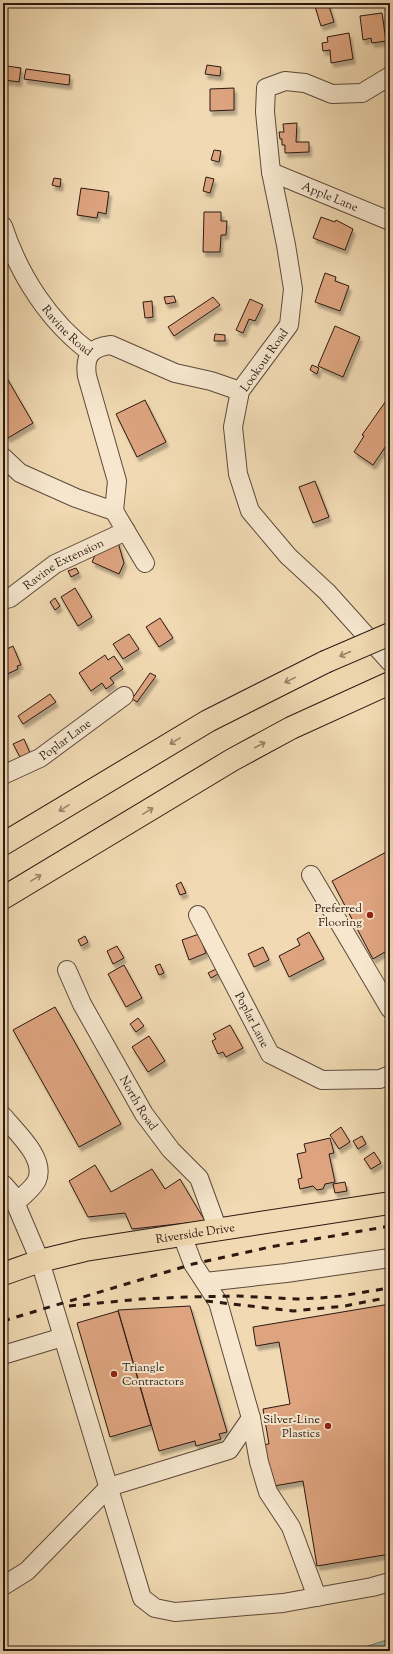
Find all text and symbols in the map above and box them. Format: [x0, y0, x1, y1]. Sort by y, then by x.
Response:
street label: Apple Lane [299, 178, 361, 217]
street label: Ravine Road [37, 302, 96, 361]
street label: Lookout Road [236, 325, 293, 396]
street label: Ravine Extension [20, 534, 107, 595]
one-way arrow [339, 651, 351, 658]
one-way arrow [284, 676, 296, 684]
street label: Poplar Lane [36, 715, 96, 765]
one-way arrow [169, 738, 181, 746]
one-way arrow [254, 741, 266, 748]
one-way arrow [59, 804, 70, 812]
one-way arrow [142, 806, 154, 814]
one-way arrow [30, 873, 42, 881]
place label: Preferred Flooring [314, 900, 362, 932]
marker: Preferred Flooring [365, 910, 375, 920]
street label: Poplar Lane [229, 989, 273, 1052]
street label: North Road [114, 1073, 161, 1135]
street label: Riverside Drive [154, 1219, 237, 1249]
place label: Triangle Contractors [122, 1359, 184, 1391]
marker: Triangle Contractors [109, 1369, 119, 1379]
place label: Silver-Line Plastics [263, 1411, 320, 1443]
marker: Silver-Line Plastics [323, 1421, 333, 1431]

